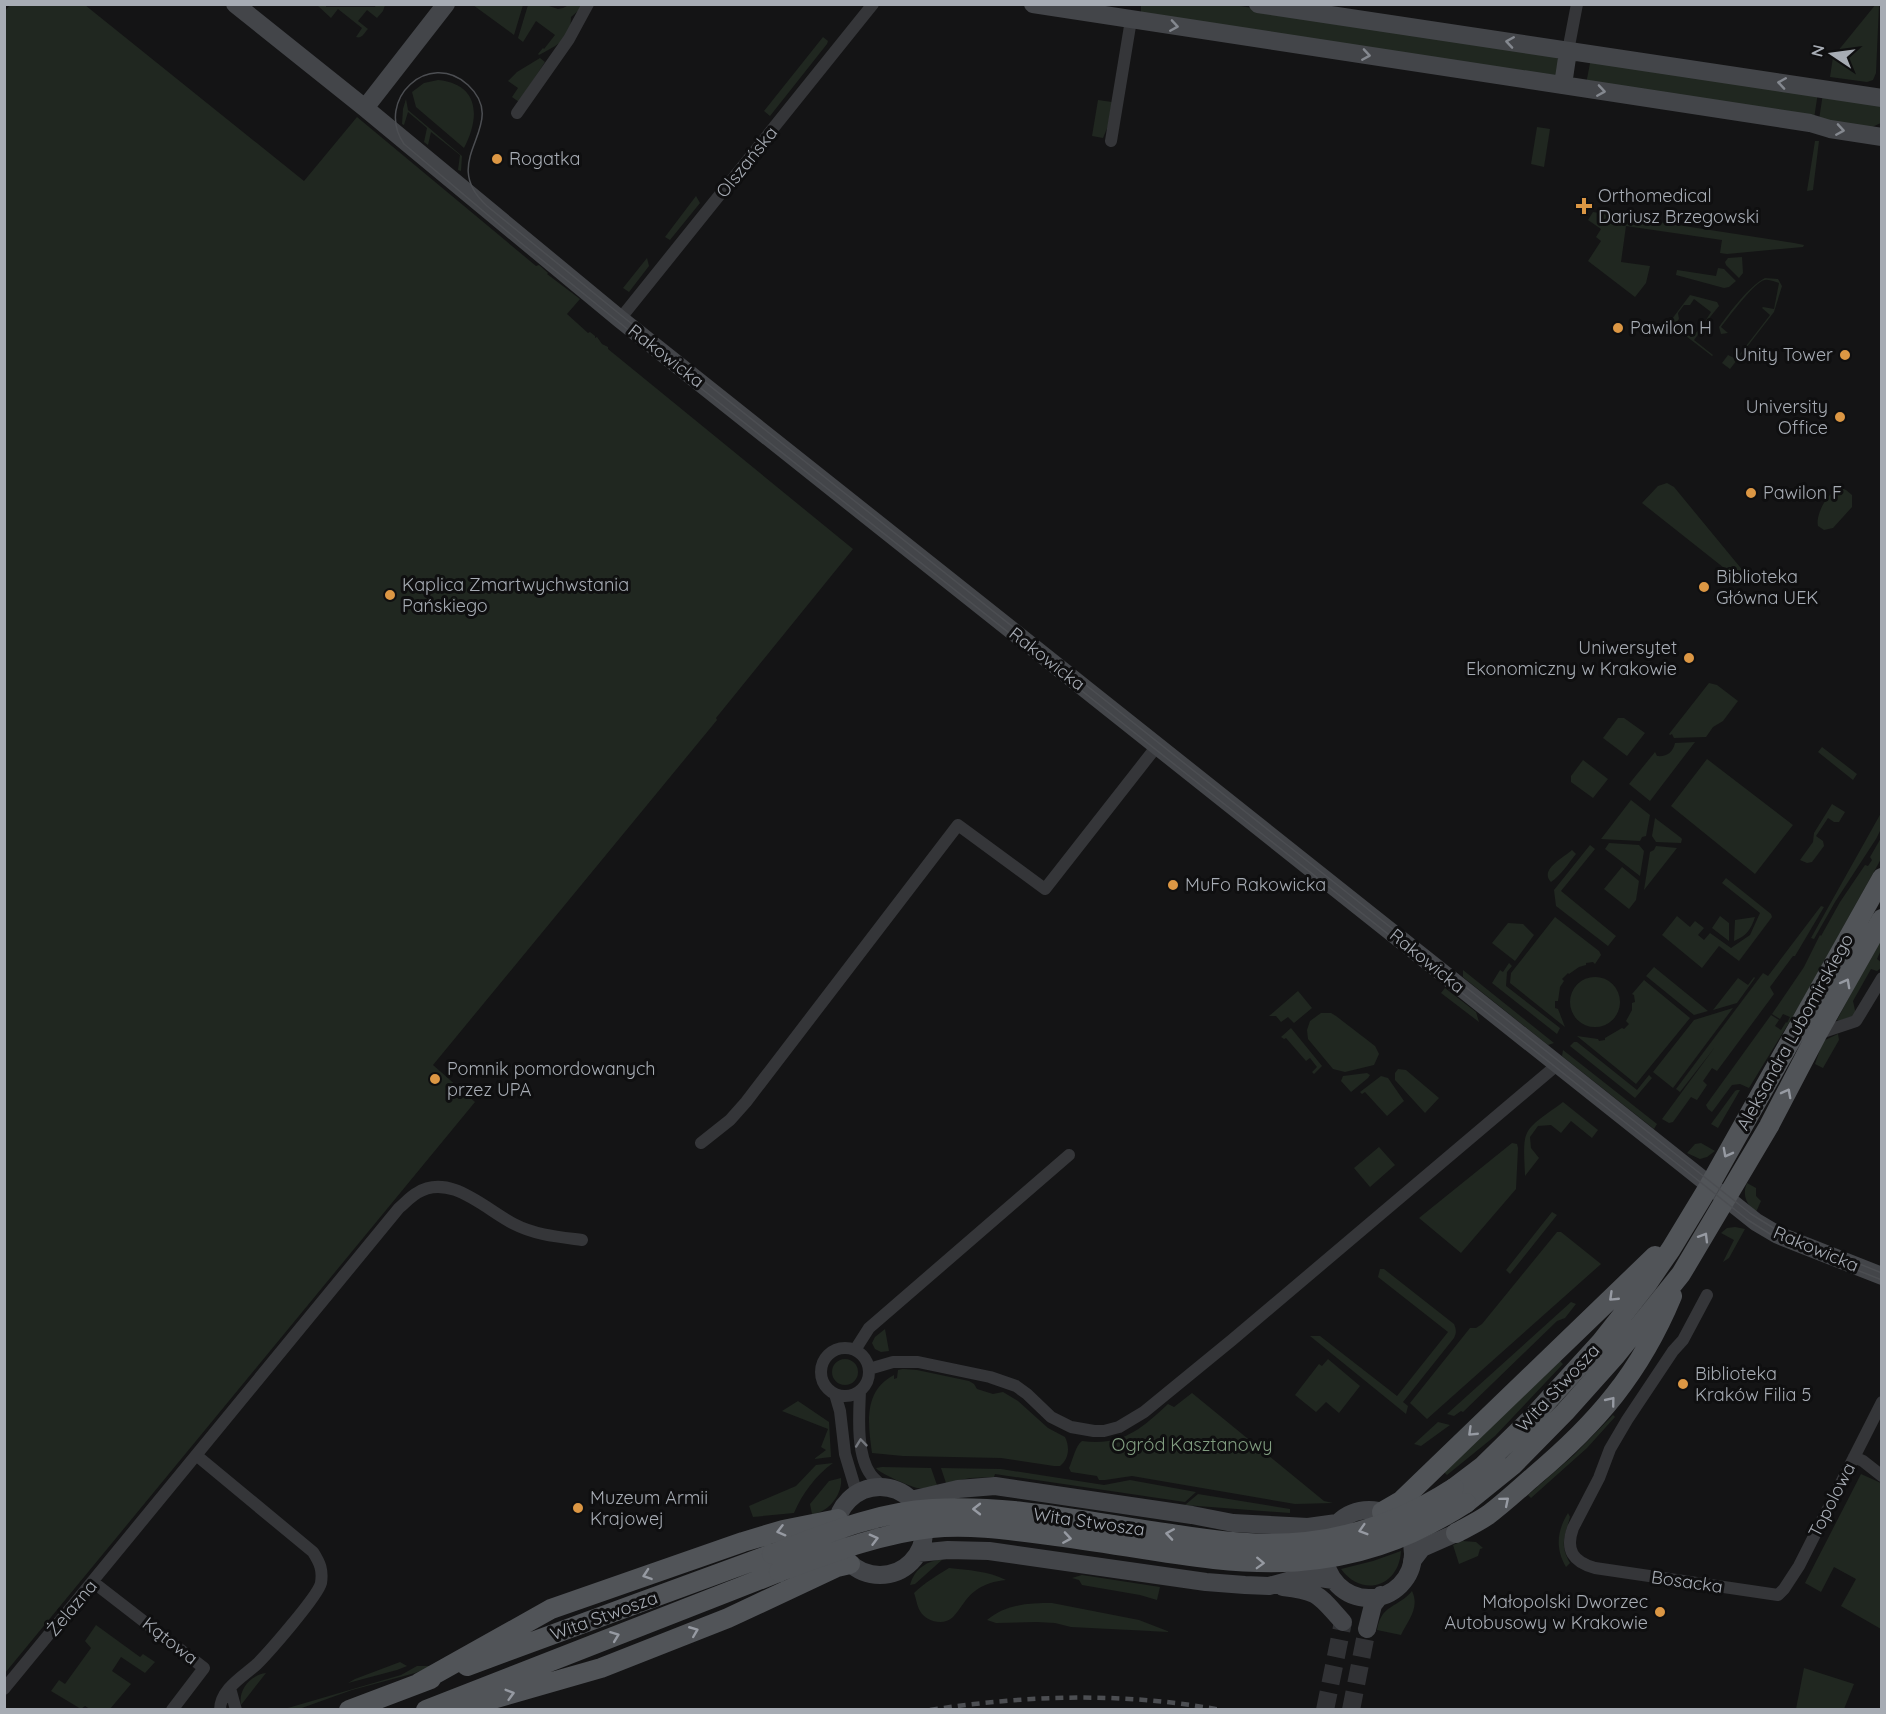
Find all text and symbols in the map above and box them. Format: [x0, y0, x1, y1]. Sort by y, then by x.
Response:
one-way arrow [1168, 19, 1178, 32]
north arrow [1802, 24, 1862, 84]
one-way arrow [1505, 37, 1514, 49]
text: N [1806, 43, 1828, 59]
one-way arrow [1362, 49, 1371, 61]
one-way arrow [1777, 78, 1787, 90]
one-way arrow [1596, 84, 1605, 96]
street label: Olszańska [711, 121, 782, 202]
one-way arrow [1835, 124, 1845, 136]
place label: Rogatka [509, 147, 580, 170]
marker: Rogatka [490, 152, 504, 166]
place label: Orthomedical Dariusz Brzegowski [1598, 184, 1759, 228]
marker: Orthomedical Dariusz Brzegowski [1575, 197, 1593, 215]
place label: Pawilon H [1630, 316, 1712, 339]
street label: Rakowicka [624, 319, 709, 392]
marker: Pawilon H [1611, 321, 1625, 335]
place label: Unity Tower [1734, 343, 1833, 366]
marker: Unity Tower [1838, 348, 1852, 362]
place label: University Office [1746, 395, 1828, 439]
marker: University Office [1833, 410, 1847, 424]
place label: Pawilon F [1763, 481, 1842, 504]
marker: Pawilon F [1744, 486, 1758, 500]
place label: Biblioteka Główna UEK [1716, 565, 1819, 609]
place label: Kaplica Zmartwychwstania Pańskiego [402, 573, 629, 617]
marker: Biblioteka Główna UEK [1697, 580, 1711, 594]
marker: Kaplica Zmartwychwstania Pańskiego [383, 588, 397, 602]
street label: Rakowicka [1005, 622, 1090, 695]
place label: Uniwersytet Ekonomiczny w Krakowie [1466, 636, 1677, 680]
marker: Uniwersytet Ekonomiczny w Krakowie [1682, 651, 1696, 665]
place label: MuFo Rakowicka [1185, 873, 1326, 896]
marker: MuFo Rakowicka [1166, 878, 1180, 892]
street label: Rakowicka [1385, 923, 1470, 998]
street label: Aleksandra Lubomirskiego [1731, 929, 1858, 1134]
one-way arrow [1839, 979, 1850, 989]
place label: Pomnik pomordowanych przez UPA [447, 1057, 656, 1101]
marker: Pomnik pomordowanych przez UPA [428, 1072, 442, 1086]
one-way arrow [1780, 1089, 1791, 1100]
one-way arrow [1723, 1147, 1734, 1157]
street label: Rakowicka [1770, 1220, 1862, 1277]
one-way arrow [1697, 1233, 1709, 1243]
one-way arrow [1610, 1290, 1621, 1301]
street label: Wita Stwosza [1511, 1339, 1604, 1437]
place label: Biblioteka Kraków Filia 5 [1695, 1362, 1811, 1406]
marker: Biblioteka Kraków Filia 5 [1676, 1377, 1690, 1391]
one-way arrow [1603, 1397, 1614, 1408]
one-way arrow [1469, 1425, 1480, 1436]
park label: Ogród Kasztanowy [1112, 1433, 1272, 1456]
one-way arrow [855, 1439, 868, 1448]
street label: Topolowa [1803, 1459, 1860, 1541]
place label: Muzeum Armii Krajowej [590, 1486, 708, 1530]
one-way arrow [1498, 1497, 1509, 1508]
marker: Muzeum Armii Krajowej [571, 1501, 585, 1515]
street label: Wita Stwosza [1032, 1502, 1146, 1541]
one-way arrow [973, 1503, 982, 1515]
one-way arrow [1359, 1523, 1369, 1535]
one-way arrow [776, 1524, 786, 1536]
one-way arrow [1166, 1529, 1175, 1541]
one-way arrow [1062, 1531, 1072, 1543]
one-way arrow [869, 1534, 879, 1547]
one-way arrow [1256, 1557, 1265, 1569]
street label: Bosacka [1650, 1565, 1724, 1598]
one-way arrow [642, 1568, 653, 1581]
street label: Żelazna [41, 1575, 102, 1641]
street label: Wita Stwosza [547, 1585, 661, 1646]
place label: Małopolski Dworzec Autobusowy w Krakowie [1445, 1590, 1648, 1634]
marker: Małopolski Dworzec Autobusowy w Krakowie [1653, 1605, 1667, 1619]
street label: Kątowa [138, 1612, 203, 1670]
one-way arrow [689, 1626, 699, 1639]
one-way arrow [609, 1631, 620, 1643]
one-way arrow [504, 1689, 515, 1701]

